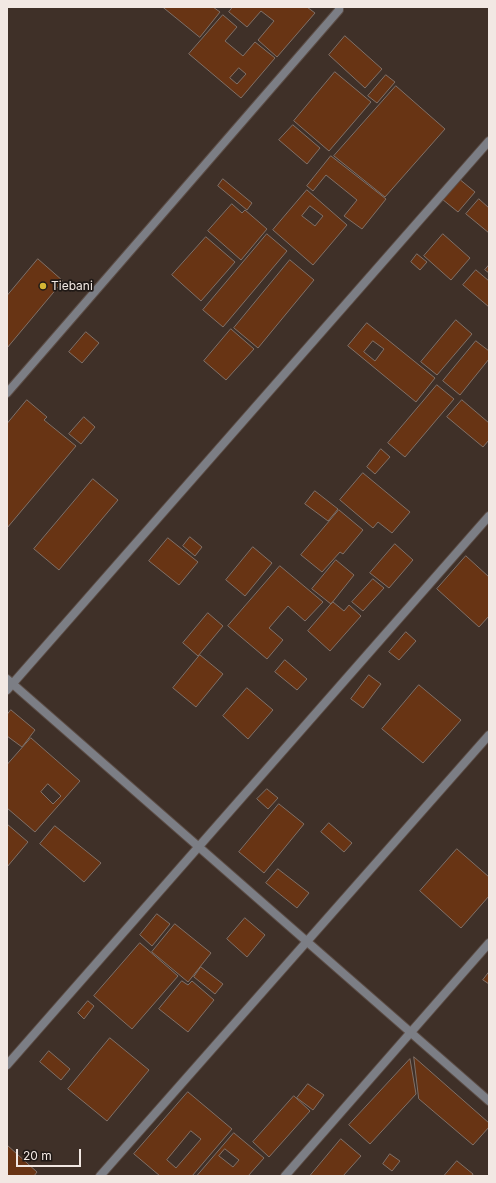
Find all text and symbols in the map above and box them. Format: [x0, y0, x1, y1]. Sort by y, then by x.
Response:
place label: Tiebani [51, 279, 93, 293]
marker: Tiebani [38, 281, 48, 291]
scale bar [18, 1141, 83, 1167]
text: 20 m [23, 1148, 52, 1163]

